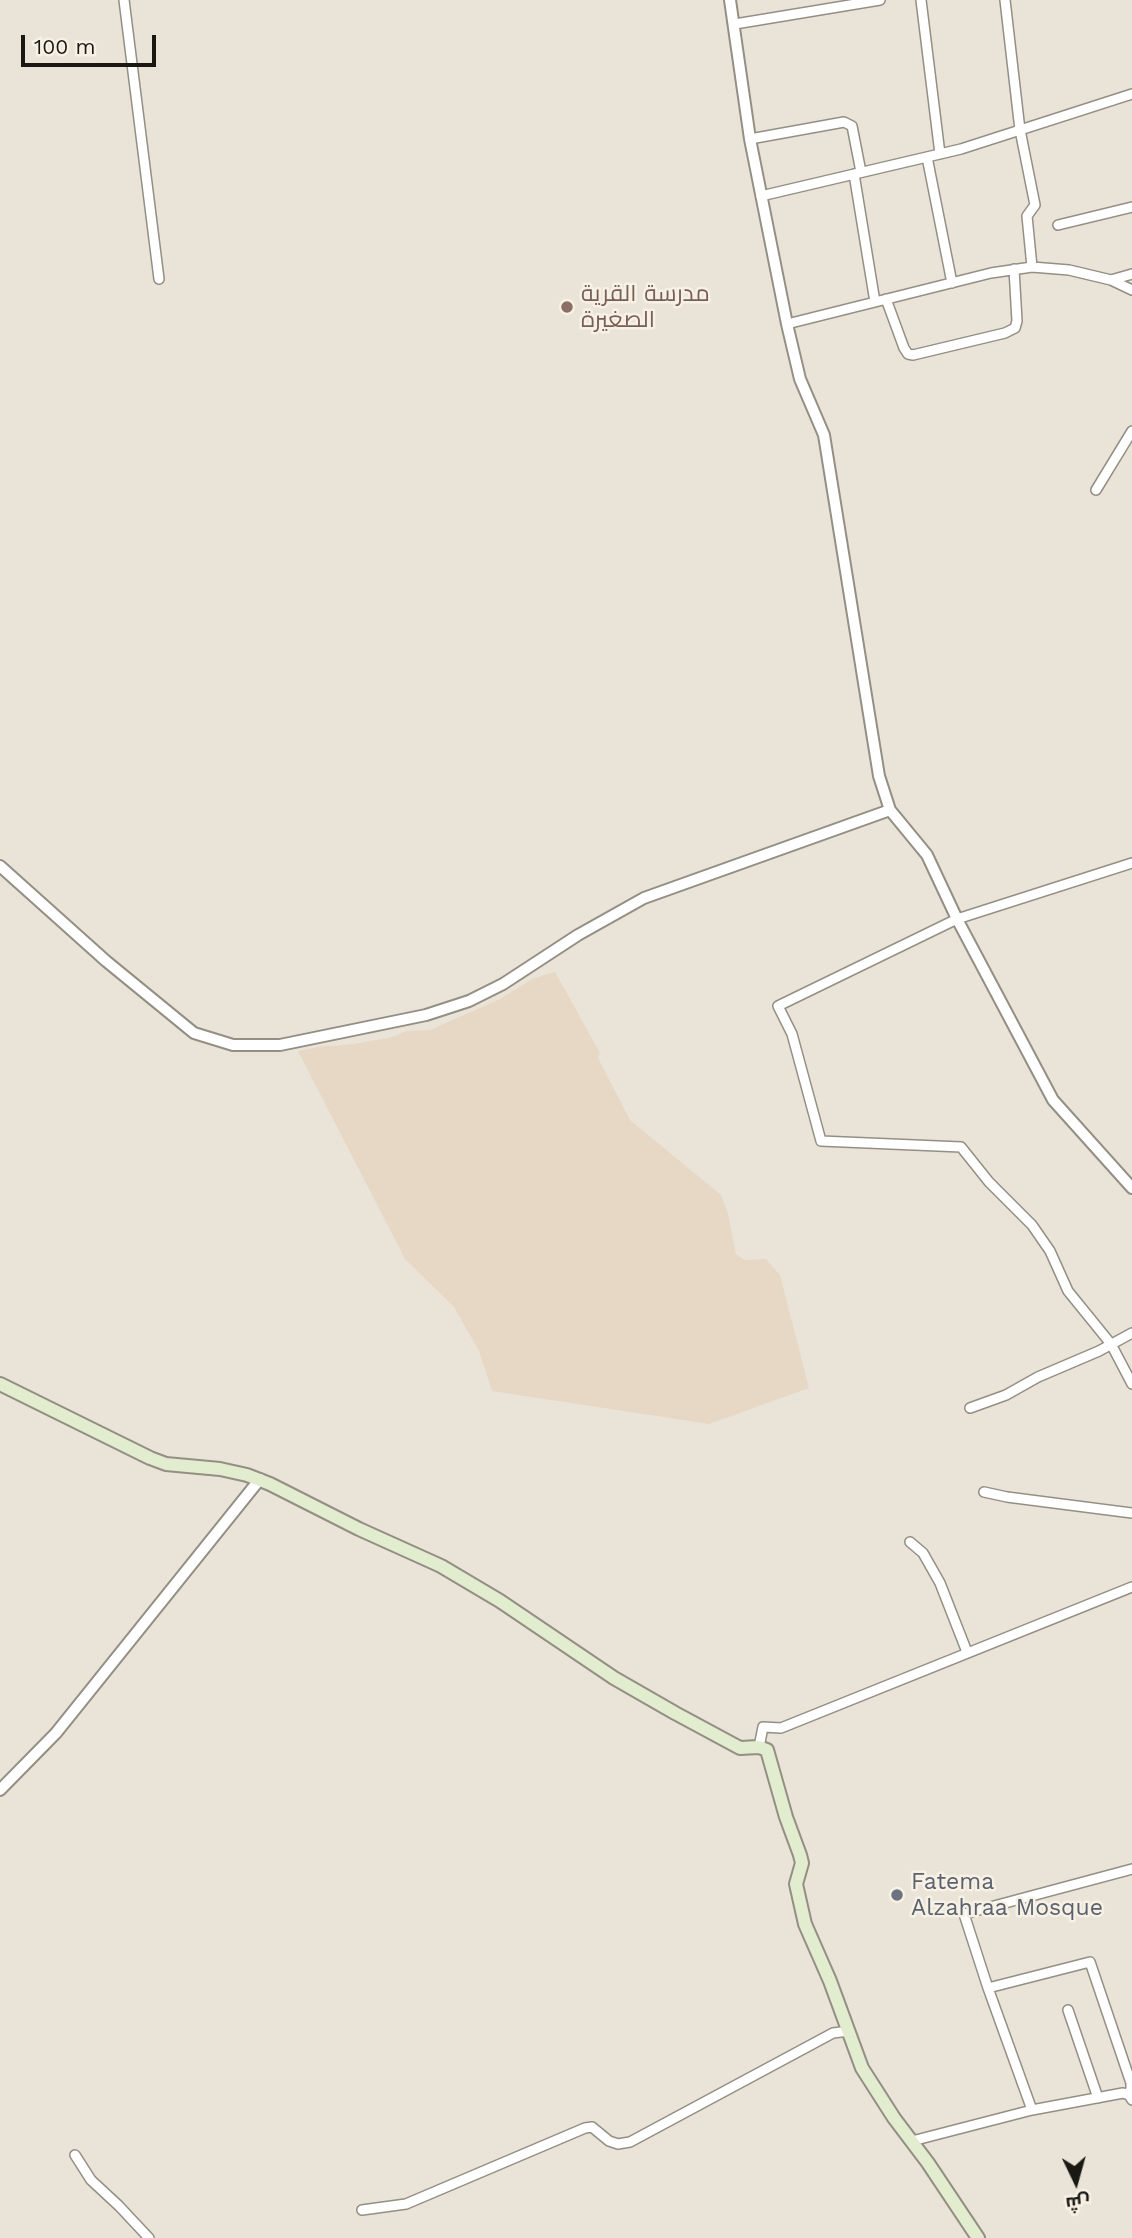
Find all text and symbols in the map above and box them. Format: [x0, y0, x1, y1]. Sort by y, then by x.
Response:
scale bar [24, 21, 159, 65]
text: 100 m [34, 34, 96, 59]
place label: مدرسة القرية الصغيرة [581, 280, 710, 334]
marker: مدرسة القرية الصغيرة [559, 299, 575, 315]
place label: Fatema Alzahraa Mosque [911, 1868, 1103, 1922]
marker: Fatema Alzahraa Mosque [889, 1887, 905, 1903]
north arrow [1041, 2147, 1111, 2217]
text: ش [1065, 2191, 1091, 2216]

